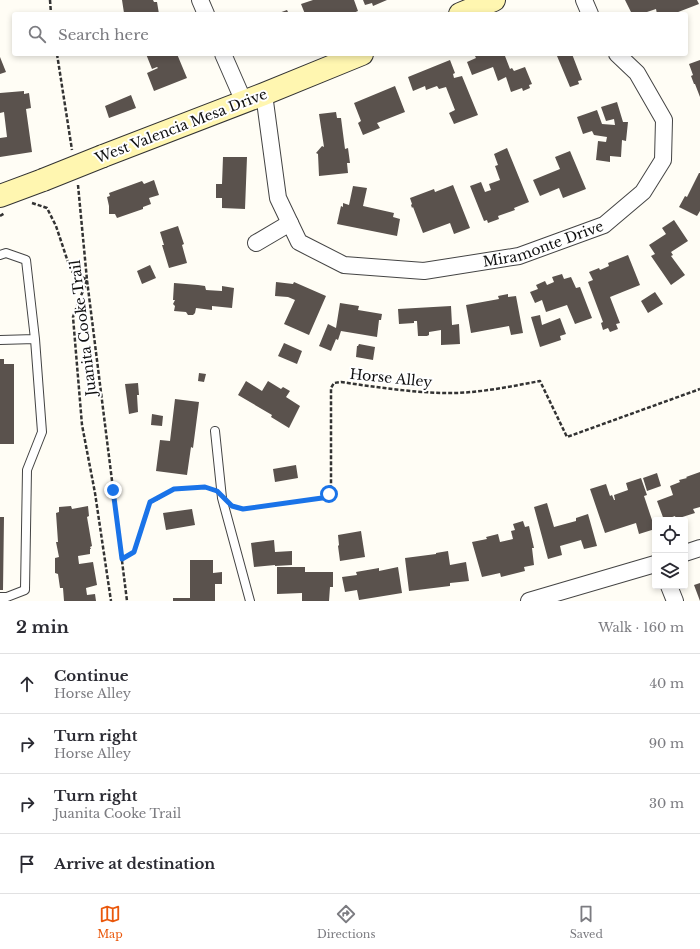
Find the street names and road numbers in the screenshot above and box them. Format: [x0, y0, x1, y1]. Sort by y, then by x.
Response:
street label: West Valencia Mesa Drive [91, 85, 270, 168]
street label: Miramonte Drive [482, 217, 606, 271]
street label: Juanita Cooke Trail [66, 259, 101, 399]
street label: Horse Alley [349, 365, 433, 391]

